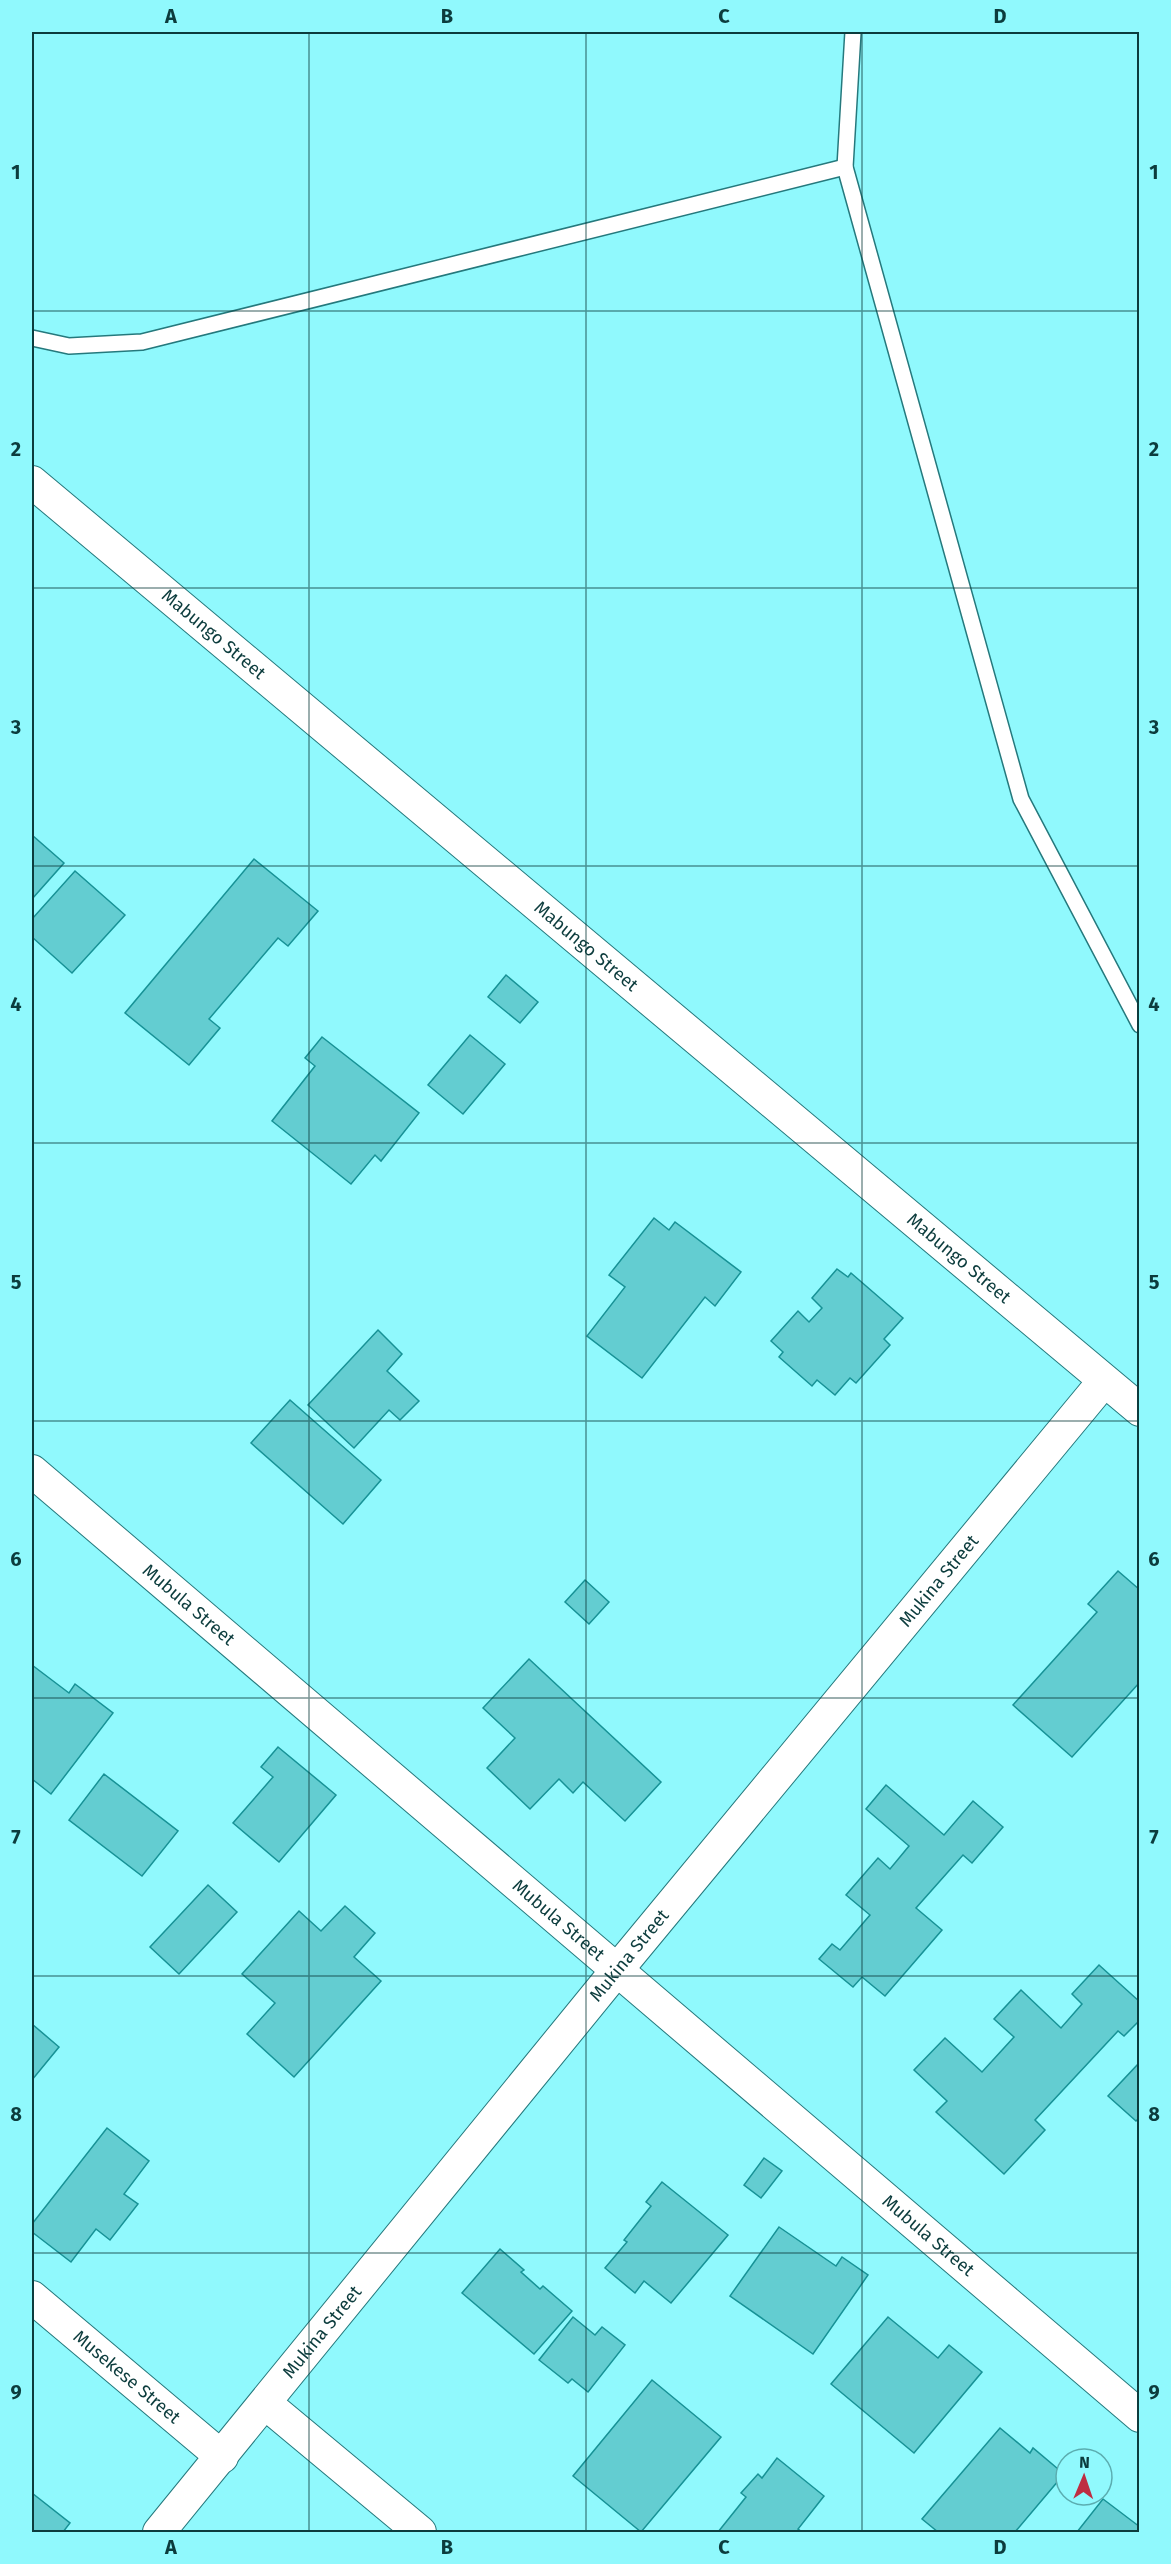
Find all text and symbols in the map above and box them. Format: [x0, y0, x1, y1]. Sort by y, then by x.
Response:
text: A [164, 4, 178, 28]
text: B [441, 4, 453, 28]
text: C [718, 4, 730, 28]
text: D [993, 4, 1007, 28]
text: 1 [11, 160, 21, 184]
text: 1 [1149, 160, 1159, 184]
text: 2 [11, 437, 21, 461]
text: 2 [1149, 437, 1159, 461]
street label: Mabungo Street [157, 584, 271, 684]
text: 3 [10, 715, 21, 739]
text: 3 [1148, 715, 1159, 739]
street label: Mabungo Street [530, 896, 643, 996]
text: 4 [10, 992, 22, 1016]
text: 4 [1148, 992, 1160, 1016]
street label: Mabungo Street [902, 1209, 1016, 1308]
text: 5 [11, 1270, 22, 1294]
text: 5 [1149, 1270, 1160, 1294]
street label: Mukina Street [894, 1530, 984, 1631]
text: 6 [10, 1547, 22, 1571]
text: 6 [1148, 1547, 1160, 1571]
street label: Mubula Street [138, 1559, 240, 1650]
text: 7 [11, 1825, 21, 1849]
text: 7 [1149, 1825, 1159, 1849]
street label: Mubula Street [508, 1875, 610, 1966]
street label: Mukina Street [585, 1904, 674, 2006]
text: 8 [10, 2102, 22, 2126]
text: 8 [1148, 2102, 1160, 2126]
street label: Mubula Street [878, 2190, 979, 2281]
street label: Mukina Street [278, 2281, 366, 2383]
street label: Musekese Street [69, 2325, 185, 2429]
text: 9 [10, 2380, 22, 2404]
text: 9 [1148, 2380, 1160, 2404]
north arrow [1054, 2447, 1114, 2507]
text: N [1079, 2453, 1090, 2472]
text: A [164, 2535, 178, 2559]
text: B [441, 2535, 453, 2559]
text: C [718, 2535, 730, 2559]
text: D [993, 2535, 1007, 2559]

